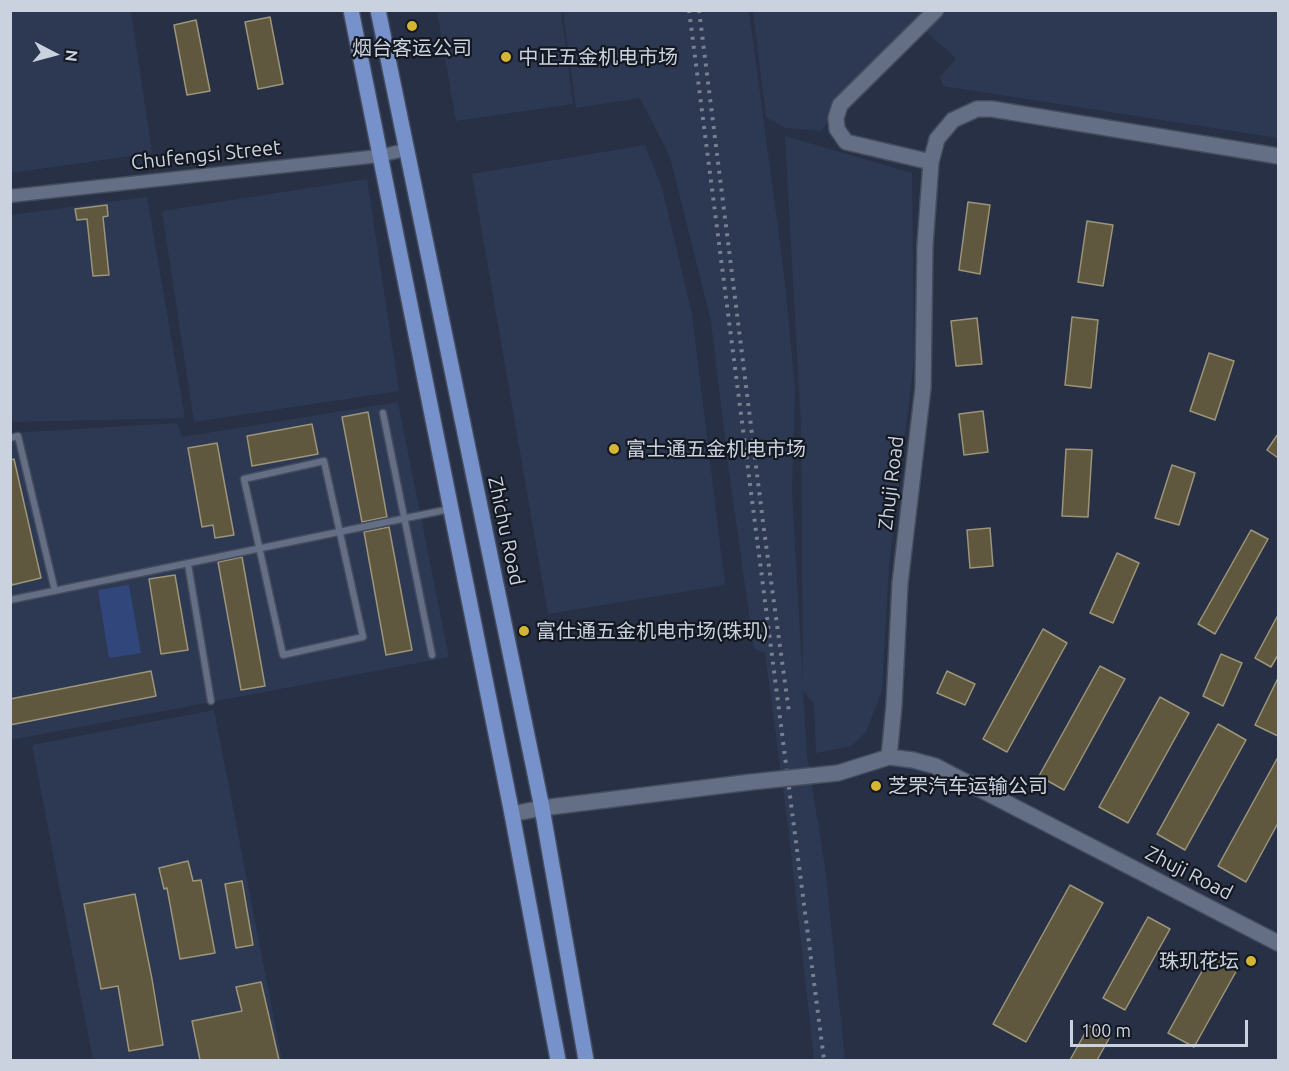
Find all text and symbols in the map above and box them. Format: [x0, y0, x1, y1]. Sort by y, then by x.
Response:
marker: 烟台客运公司 [405, 19, 419, 33]
north arrow [24, 24, 84, 84]
place label: 烟台客运公司 [352, 36, 472, 60]
place label: 中正五金机电市场 [518, 45, 678, 69]
text: N [62, 49, 81, 63]
marker: 中正五金机电市场 [499, 50, 513, 64]
street label: Chufengsi Street [130, 135, 282, 175]
street label: Zhuji Road [873, 435, 909, 531]
place label: 富士通五金机电市场 [626, 437, 806, 461]
marker: 富士通五金机电市场 [607, 442, 621, 456]
street label: Zhichu Road [483, 475, 529, 587]
place label: 富仕通五金机电市场(珠玑) [536, 619, 769, 643]
marker: 富仕通五金机电市场(珠玑) [517, 624, 531, 638]
place label: 芝罘汽车运输公司 [888, 774, 1048, 798]
marker: 芝罘汽车运输公司 [869, 779, 883, 793]
street label: Zhuji Road [1141, 841, 1237, 905]
place label: 珠玑花坛 [1159, 949, 1239, 973]
marker: 珠玑花坛 [1244, 954, 1258, 968]
scale bar [1073, 1008, 1252, 1046]
text: 100 m [1081, 1020, 1131, 1040]

